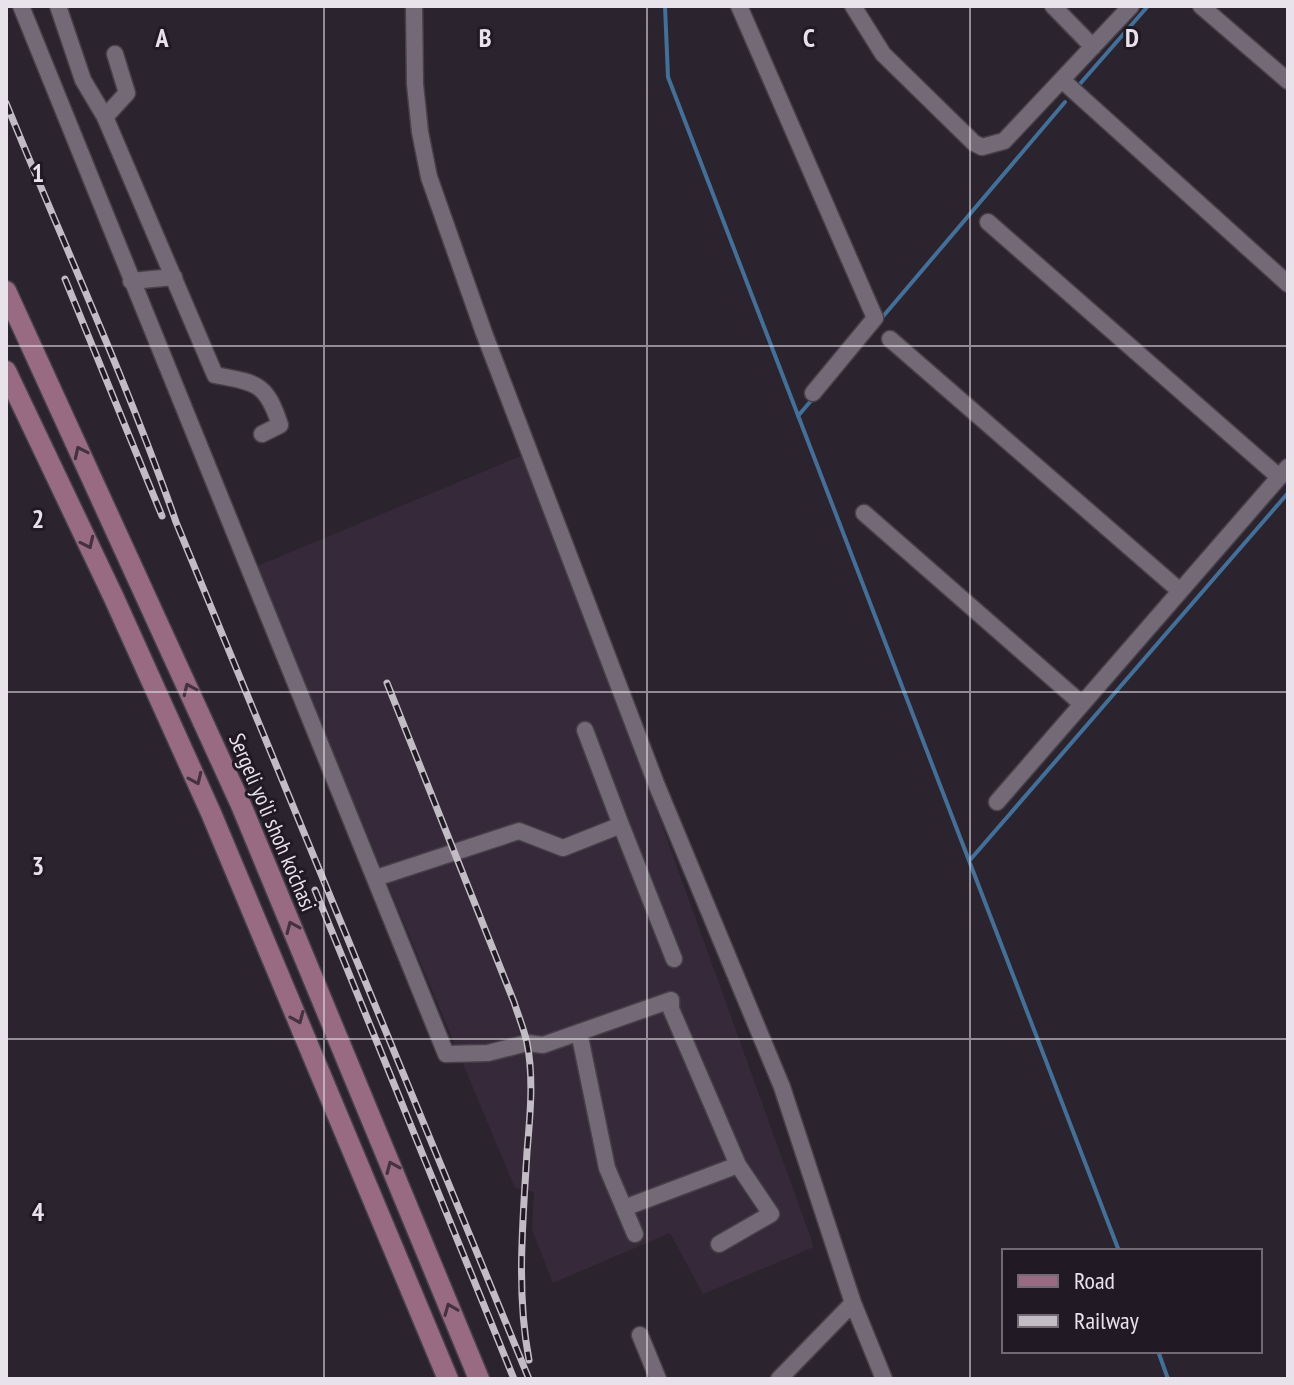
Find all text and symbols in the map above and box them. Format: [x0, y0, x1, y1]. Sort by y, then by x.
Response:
text: A [154, 21, 169, 54]
text: B [479, 21, 492, 54]
text: C [803, 21, 815, 54]
text: D [1125, 21, 1139, 54]
text: 1 [32, 156, 44, 189]
one-way arrow [74, 446, 90, 461]
text: 2 [32, 502, 44, 535]
one-way arrow [78, 534, 94, 549]
one-way arrow [183, 682, 199, 697]
street label: Sergeli yo‘li shoh ko‘chasi [223, 729, 323, 915]
one-way arrow [186, 771, 202, 785]
text: 3 [32, 849, 44, 882]
one-way arrow [286, 921, 302, 935]
one-way arrow [288, 1010, 304, 1024]
one-way arrow [386, 1161, 402, 1175]
text: 4 [32, 1195, 45, 1228]
legend [1002, 1249, 1262, 1353]
text: Road [1074, 1265, 1115, 1296]
one-way arrow [444, 1303, 460, 1317]
text: Railway [1074, 1305, 1139, 1336]

